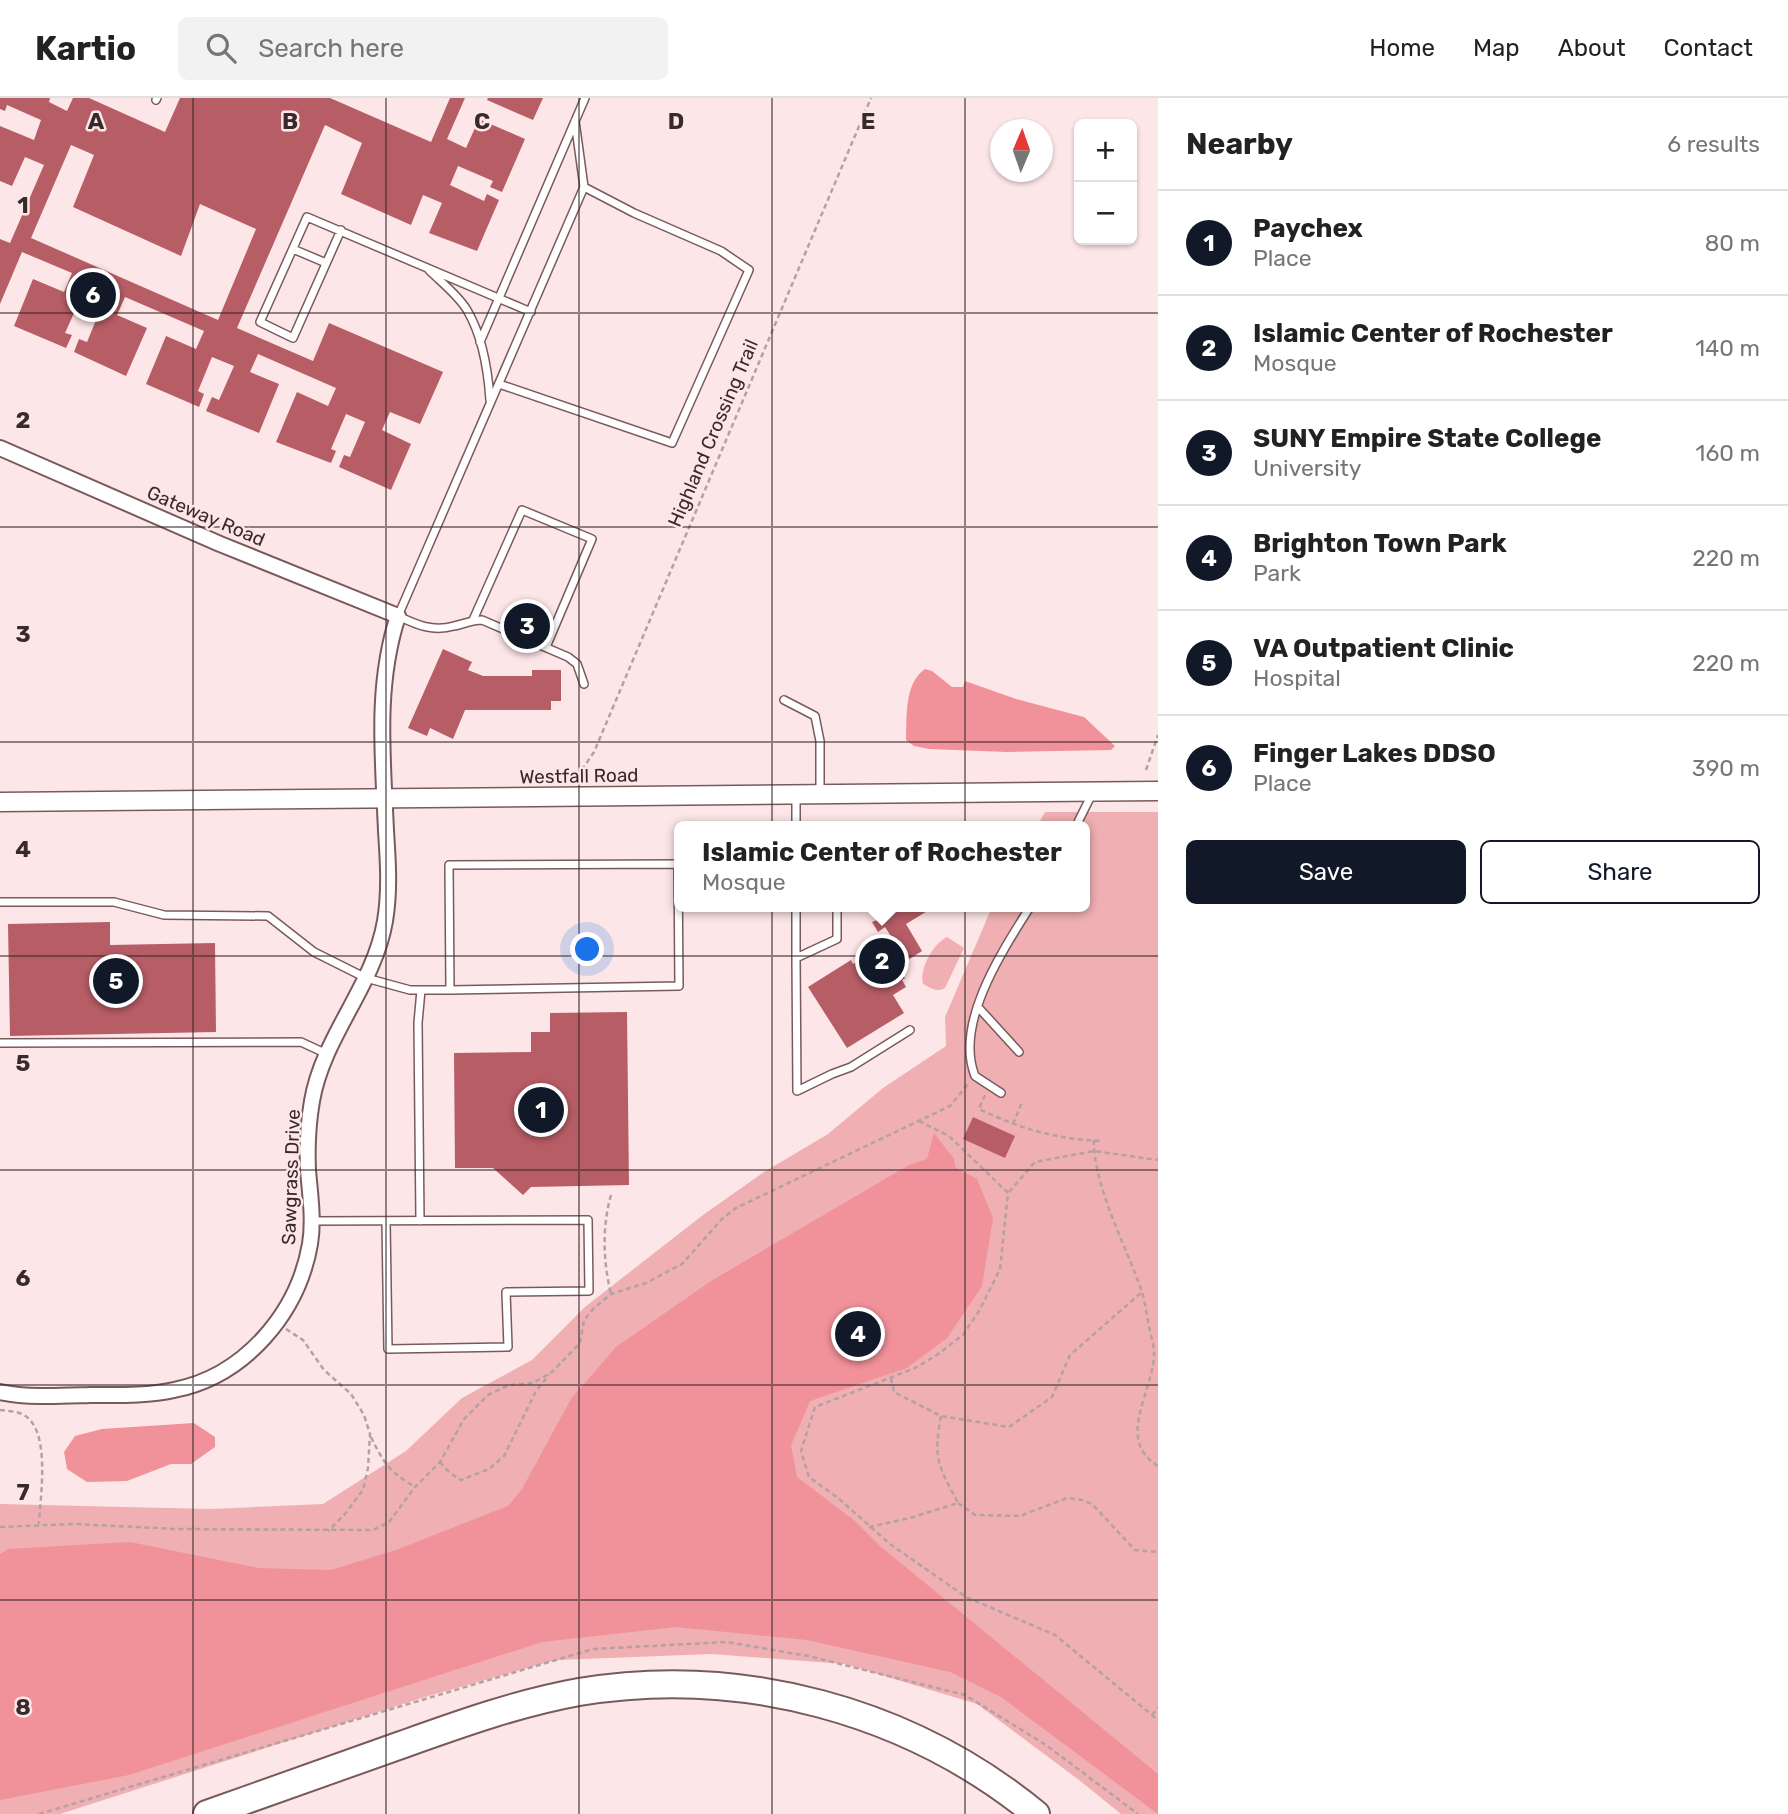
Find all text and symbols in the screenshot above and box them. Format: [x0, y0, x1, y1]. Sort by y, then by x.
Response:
search box [178, 17, 668, 80]
text: Kartio [35, 29, 136, 68]
icon: search [202, 29, 240, 67]
text: Search here [258, 33, 404, 64]
text: Home [1369, 34, 1435, 62]
text: Map [1473, 34, 1520, 62]
text: About [1558, 34, 1626, 62]
text: Contact [1664, 34, 1753, 62]
text: A [88, 107, 105, 135]
text: B [282, 107, 298, 135]
text: C [474, 107, 490, 135]
text: D [668, 107, 684, 135]
text: E [861, 107, 875, 135]
north arrow [990, 119, 1053, 182]
map controls [1074, 119, 1137, 245]
button: + [1074, 119, 1137, 182]
text: Nearby [1186, 126, 1293, 162]
text: 6 results [1667, 130, 1760, 158]
button: − [1074, 182, 1137, 245]
text: 1 [17, 191, 29, 219]
text: Paychex [1253, 213, 1363, 244]
text: 1 [1203, 229, 1215, 257]
text: 80 m [1705, 229, 1760, 257]
text: Place [1253, 244, 1312, 272]
pin: 6 [70, 269, 116, 321]
text: Islamic Center of Rochester [1253, 318, 1613, 349]
text: 2 [1202, 334, 1216, 362]
text: 140 m [1695, 334, 1760, 362]
street label: Highland Crossing Trail [663, 336, 763, 530]
text: Mosque [1253, 349, 1337, 377]
text: 2 [16, 406, 30, 434]
text: SUNY Empire State College [1253, 423, 1601, 454]
text: 3 [1201, 439, 1217, 467]
text: 160 m [1696, 439, 1760, 467]
text: University [1253, 454, 1362, 482]
street label: Gateway Road [144, 481, 268, 551]
text: Brighton Town Park [1253, 528, 1507, 559]
text: 4 [1201, 544, 1217, 572]
text: 220 m [1692, 544, 1760, 572]
text: Park [1253, 559, 1301, 587]
pin: 3 [504, 600, 550, 652]
text: 3 [15, 620, 31, 648]
text: VA Outpatient Clinic [1253, 633, 1514, 664]
text: 5 [1202, 649, 1216, 677]
text: 220 m [1692, 649, 1760, 677]
text: Hospital [1253, 664, 1341, 692]
text: Finger Lakes DDSO [1253, 738, 1496, 769]
text: 6 [1202, 754, 1216, 782]
text: 390 m [1692, 754, 1760, 782]
street label: Westfall Road [519, 763, 639, 789]
text: Place [1253, 769, 1312, 797]
popup [674, 821, 1090, 912]
text: 4 [15, 835, 31, 863]
text: Islamic Center of Rochester [702, 837, 1062, 868]
button: Save [1186, 840, 1466, 904]
button: Share [1480, 840, 1760, 904]
text: Mosque [702, 868, 786, 896]
your location [570, 932, 604, 966]
pin: 2 [859, 935, 905, 987]
pin: 5 [93, 955, 139, 1007]
text: 5 [16, 1049, 31, 1077]
pin: 1 [518, 1084, 564, 1136]
street label: Sawgrass Drive [277, 1109, 305, 1245]
text: 6 [16, 1264, 31, 1292]
pin: 4 [835, 1308, 881, 1360]
text: 7 [16, 1478, 30, 1506]
text: 8 [15, 1693, 31, 1721]

